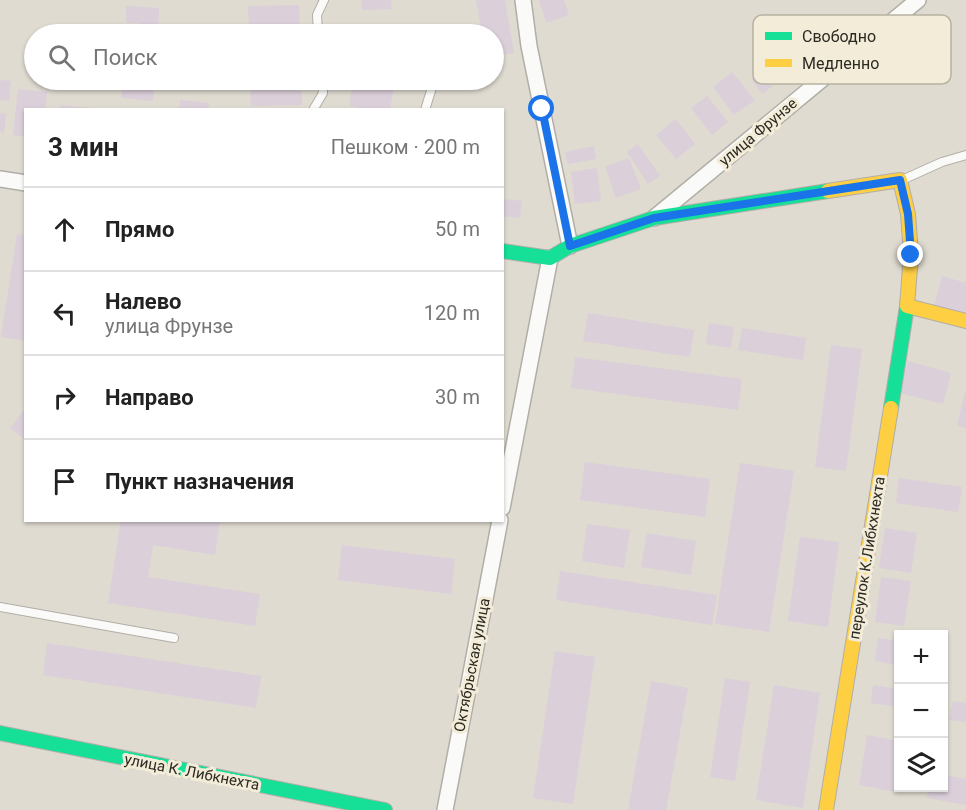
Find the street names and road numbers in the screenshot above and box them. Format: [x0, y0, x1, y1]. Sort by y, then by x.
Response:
street label: улица Фрунзе [715, 94, 801, 170]
street label: переулок К.Либкхнехта [845, 475, 889, 641]
street label: Октябрьская улица [450, 597, 494, 733]
street label: улица К. Либкнехта [123, 750, 261, 794]

